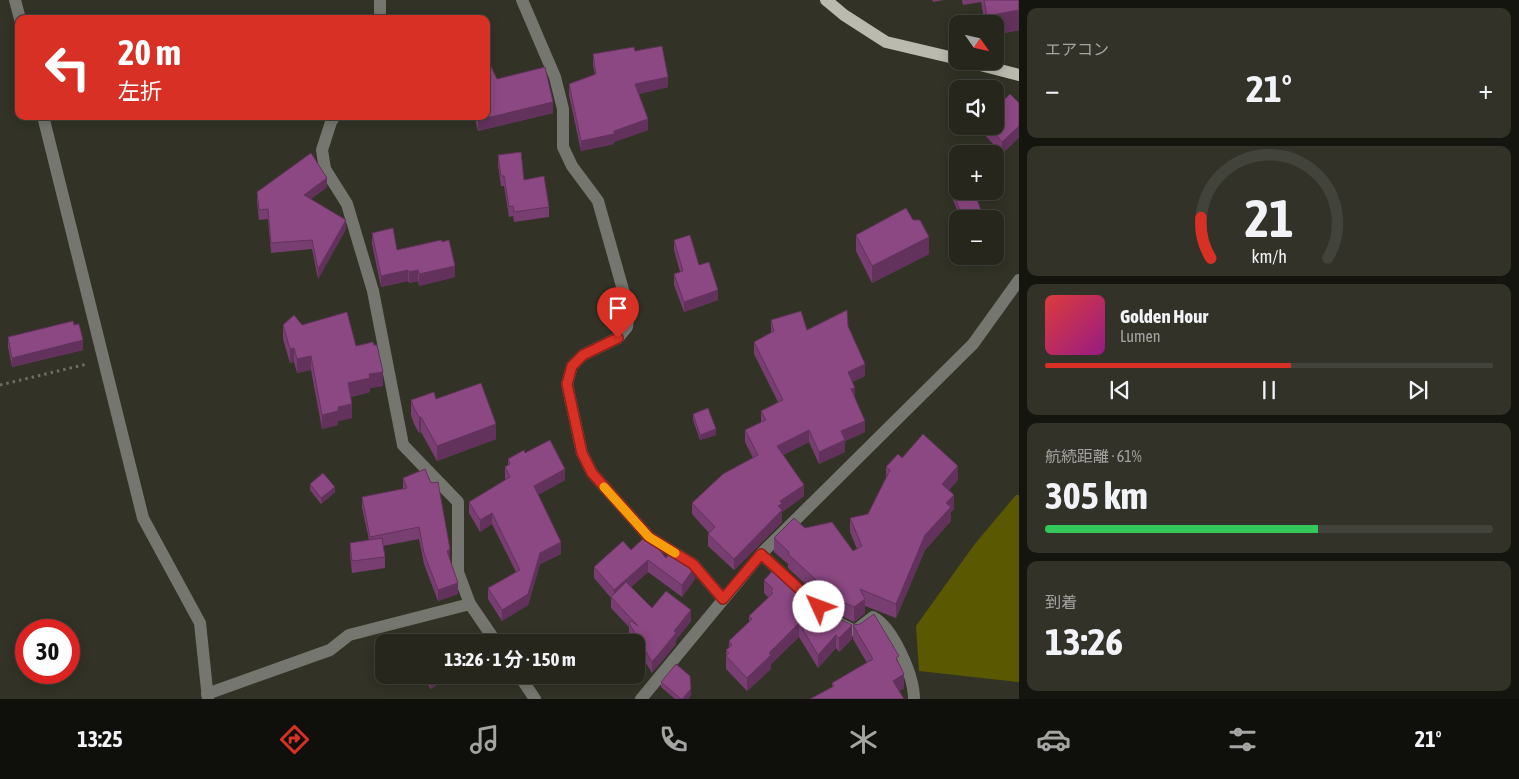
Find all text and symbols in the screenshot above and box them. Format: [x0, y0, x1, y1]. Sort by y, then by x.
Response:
north arrow [949, 15, 1004, 70]
map controls [949, 15, 1004, 265]
text: 20 m [118, 32, 181, 72]
icon: left [35, 35, 100, 100]
text: エアコン [1045, 40, 1109, 58]
text: 21° [1246, 67, 1292, 110]
text: − [1045, 73, 1060, 105]
text: + [1478, 73, 1493, 105]
text: 左折 [118, 78, 162, 104]
button: sound [949, 80, 1004, 135]
button: + [949, 145, 1004, 200]
text: 21 [1245, 188, 1293, 248]
button: − [949, 210, 1004, 265]
text: km/h [1251, 246, 1287, 267]
pin [597, 287, 639, 338]
icon: arrive [604, 294, 632, 322]
text: Golden Hour [1120, 305, 1208, 327]
text: Lumen [1120, 327, 1160, 345]
icon: previous [1106, 376, 1134, 404]
icon: pause [1255, 376, 1283, 404]
icon: next [1404, 376, 1432, 404]
text: 航続距離 · 61% [1045, 447, 1142, 465]
text: 305 km [1045, 474, 1148, 517]
position arrow [792, 580, 844, 632]
text: 到着 [1045, 593, 1077, 611]
speed limit sign: 30 [15, 619, 80, 684]
text: 13:26 [1045, 620, 1123, 663]
text: 13:26 · 1 分 · 150 m [444, 648, 576, 670]
icon: directions [277, 722, 312, 757]
icon: music [467, 722, 502, 757]
icon: phone [656, 722, 691, 757]
icon: climate [846, 722, 881, 757]
icon: car [1036, 722, 1071, 757]
icon: filters [1225, 722, 1260, 757]
text: 13:25 [77, 726, 123, 752]
text: 21° [1415, 726, 1442, 752]

